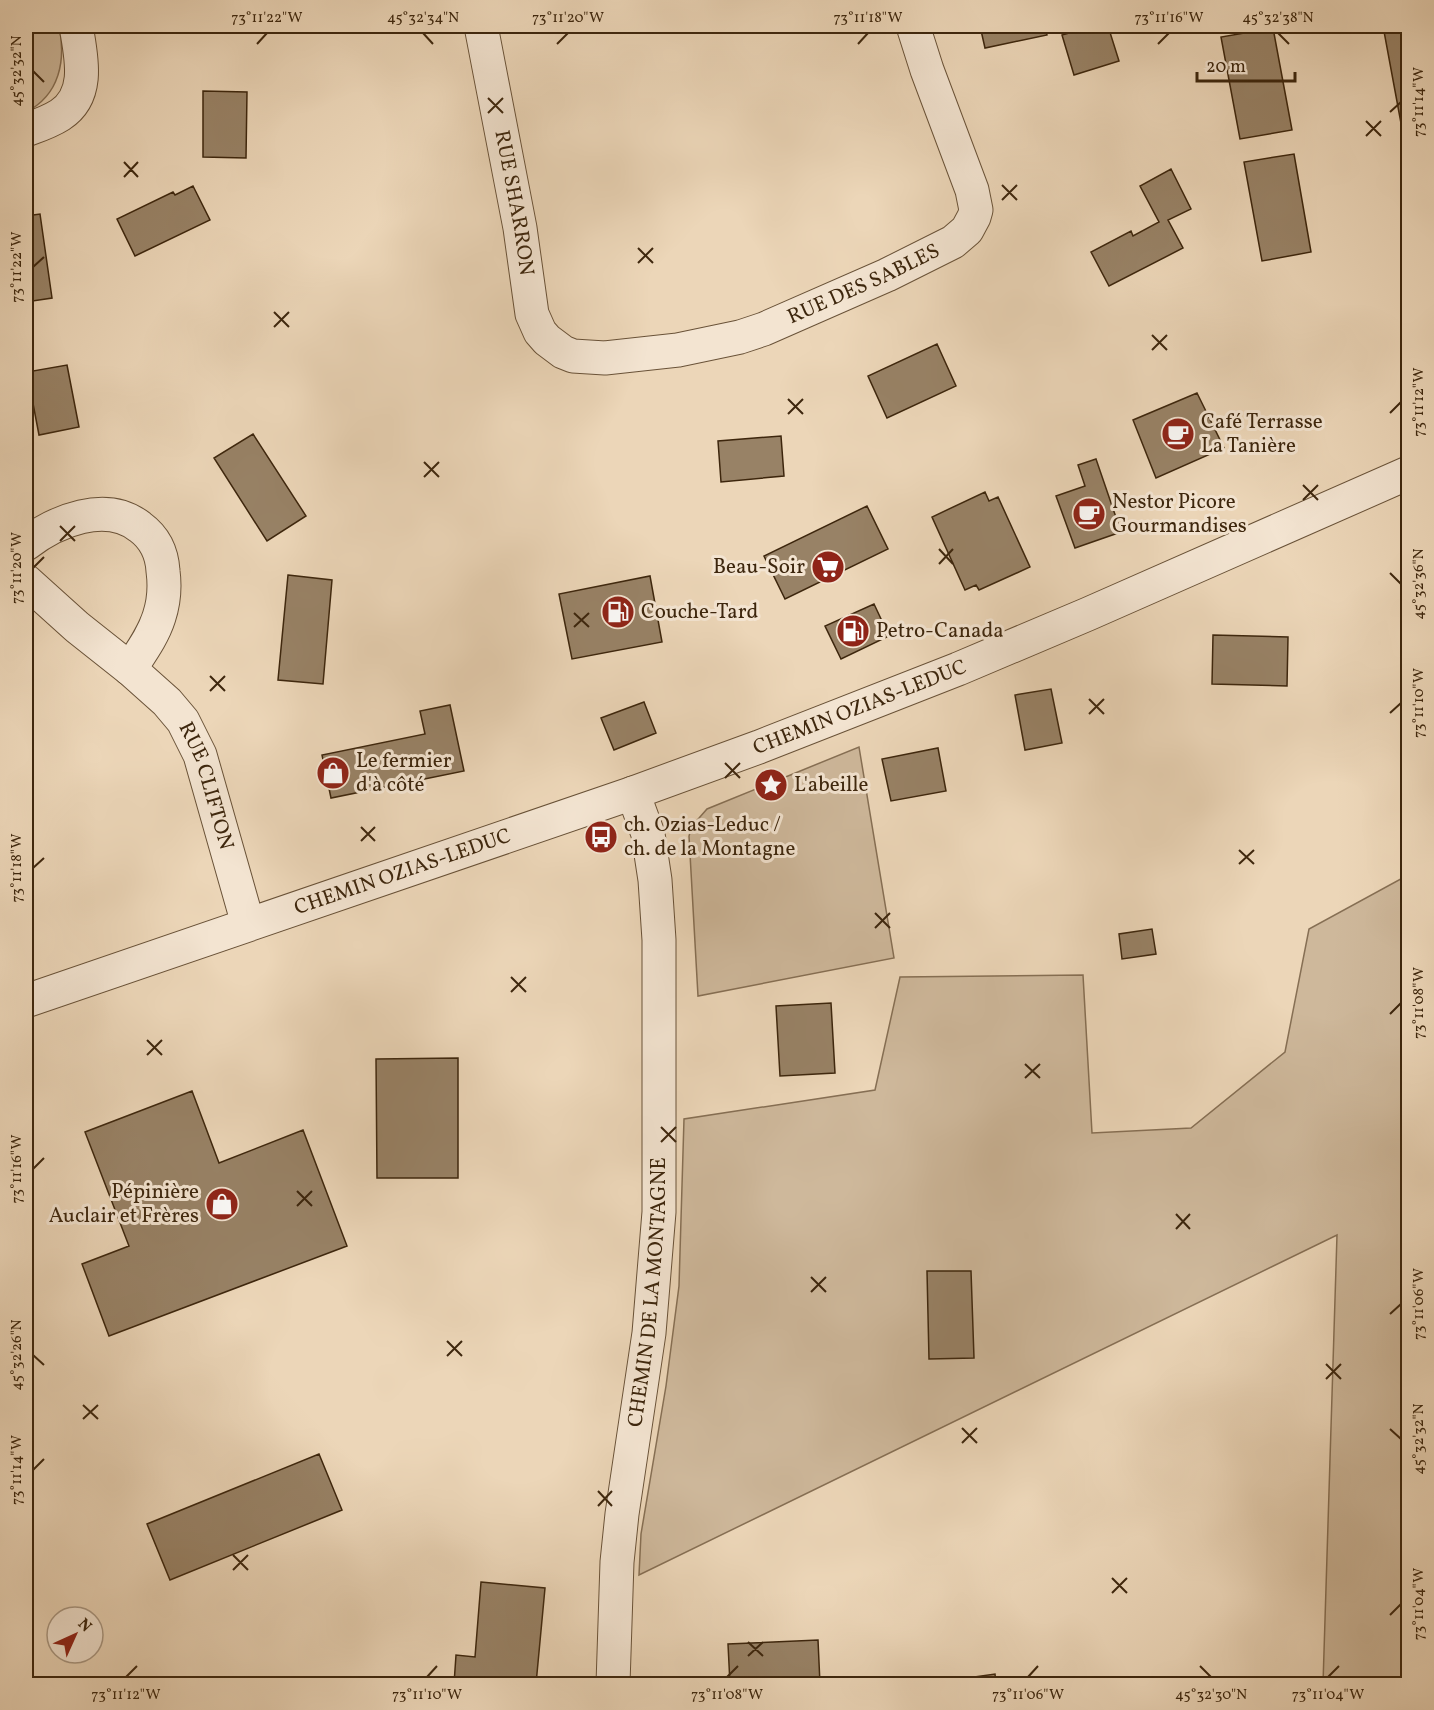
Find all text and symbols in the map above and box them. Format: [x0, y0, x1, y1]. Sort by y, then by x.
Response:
text: 73°11'22"W [231, 8, 303, 29]
text: 45°32'34"N [387, 8, 459, 29]
text: 73°11'20"W [532, 8, 604, 29]
text: 73°11'18"W [833, 8, 903, 29]
text: 73°11'16"W [1134, 8, 1204, 29]
text: 45°32'38"N [1242, 8, 1314, 29]
text: 45°32'32"N [7, 35, 28, 107]
scale bar [1197, 45, 1294, 83]
text: 20 m [1206, 55, 1246, 80]
text: 73°11'14"W [1409, 67, 1430, 137]
street label: RUE SHARRON [487, 128, 541, 277]
text: 73°11'22"W [7, 231, 28, 303]
street label: RUE DES SABLES [783, 236, 945, 331]
text: 73°11'12"W [1409, 367, 1430, 437]
place label: Café Terrasse La Tanière [1201, 408, 1323, 461]
cafe icon: Café Terrasse La Tanière [1160, 416, 1196, 452]
place label: Nestor Picore Gourmandises [1112, 488, 1247, 541]
cafe icon: Nestor Picore Gourmandises [1071, 496, 1107, 532]
text: 73°11'20"W [7, 532, 28, 604]
text: 45°32'36"N [1409, 548, 1430, 620]
supermarket icon: Beau-Soir [810, 549, 846, 585]
place label: Beau-Soir [713, 553, 805, 582]
fuel station icon: Couche-Tard [600, 594, 636, 630]
place label: Couche-Tard [641, 598, 758, 627]
fuel station icon: Petro-Canada [835, 613, 871, 649]
place label: Petro-Canada [876, 617, 1004, 646]
street label: CHEMIN OZIAS-LEDUC [749, 652, 971, 762]
text: 73°11'10"W [1409, 668, 1430, 738]
street label: RUE CLIFTON [171, 717, 241, 853]
place label: Le fermier d'à côté [356, 747, 452, 800]
shop icon: Le fermier d'à côté [315, 755, 351, 791]
place icon: L'abeille [753, 767, 789, 803]
place label: L'abeille [794, 771, 869, 800]
place label: ch. Ozias-Leduc / ch. de la Montagne [624, 811, 795, 864]
bus stop icon: ch. Ozias-Leduc / ch. de la Montagne [583, 819, 619, 855]
street label: CHEMIN OZIAS-LEDUC [290, 821, 515, 923]
text: 73°11'18"W [7, 833, 28, 903]
text: 73°11'08"W [1409, 967, 1430, 1039]
text: 73°11'16"W [7, 1134, 28, 1204]
street label: CHEMIN DE LA MONTAGNE [621, 1157, 674, 1429]
place label: Pépinière Auclair et Frères [49, 1178, 199, 1231]
shop icon: Pépinière Auclair et Frères [204, 1186, 240, 1222]
text: 73°11'06"W [1409, 1268, 1430, 1340]
text: 45°32'26"N [7, 1319, 28, 1391]
text: 45°32'32"N [1409, 1403, 1430, 1475]
text: 73°11'14"W [7, 1435, 28, 1505]
text: 73°11'04"W [1409, 1568, 1430, 1640]
north arrow [45, 1605, 105, 1665]
text: N [72, 1614, 96, 1638]
text: 73°11'12"W [91, 1685, 161, 1706]
text: 73°11'10"W [392, 1685, 462, 1706]
text: 73°11'08"W [691, 1685, 763, 1706]
text: 73°11'06"W [992, 1685, 1064, 1706]
text: 45°32'30"N [1175, 1685, 1247, 1706]
text: 73°11'04"W [1292, 1685, 1364, 1706]

